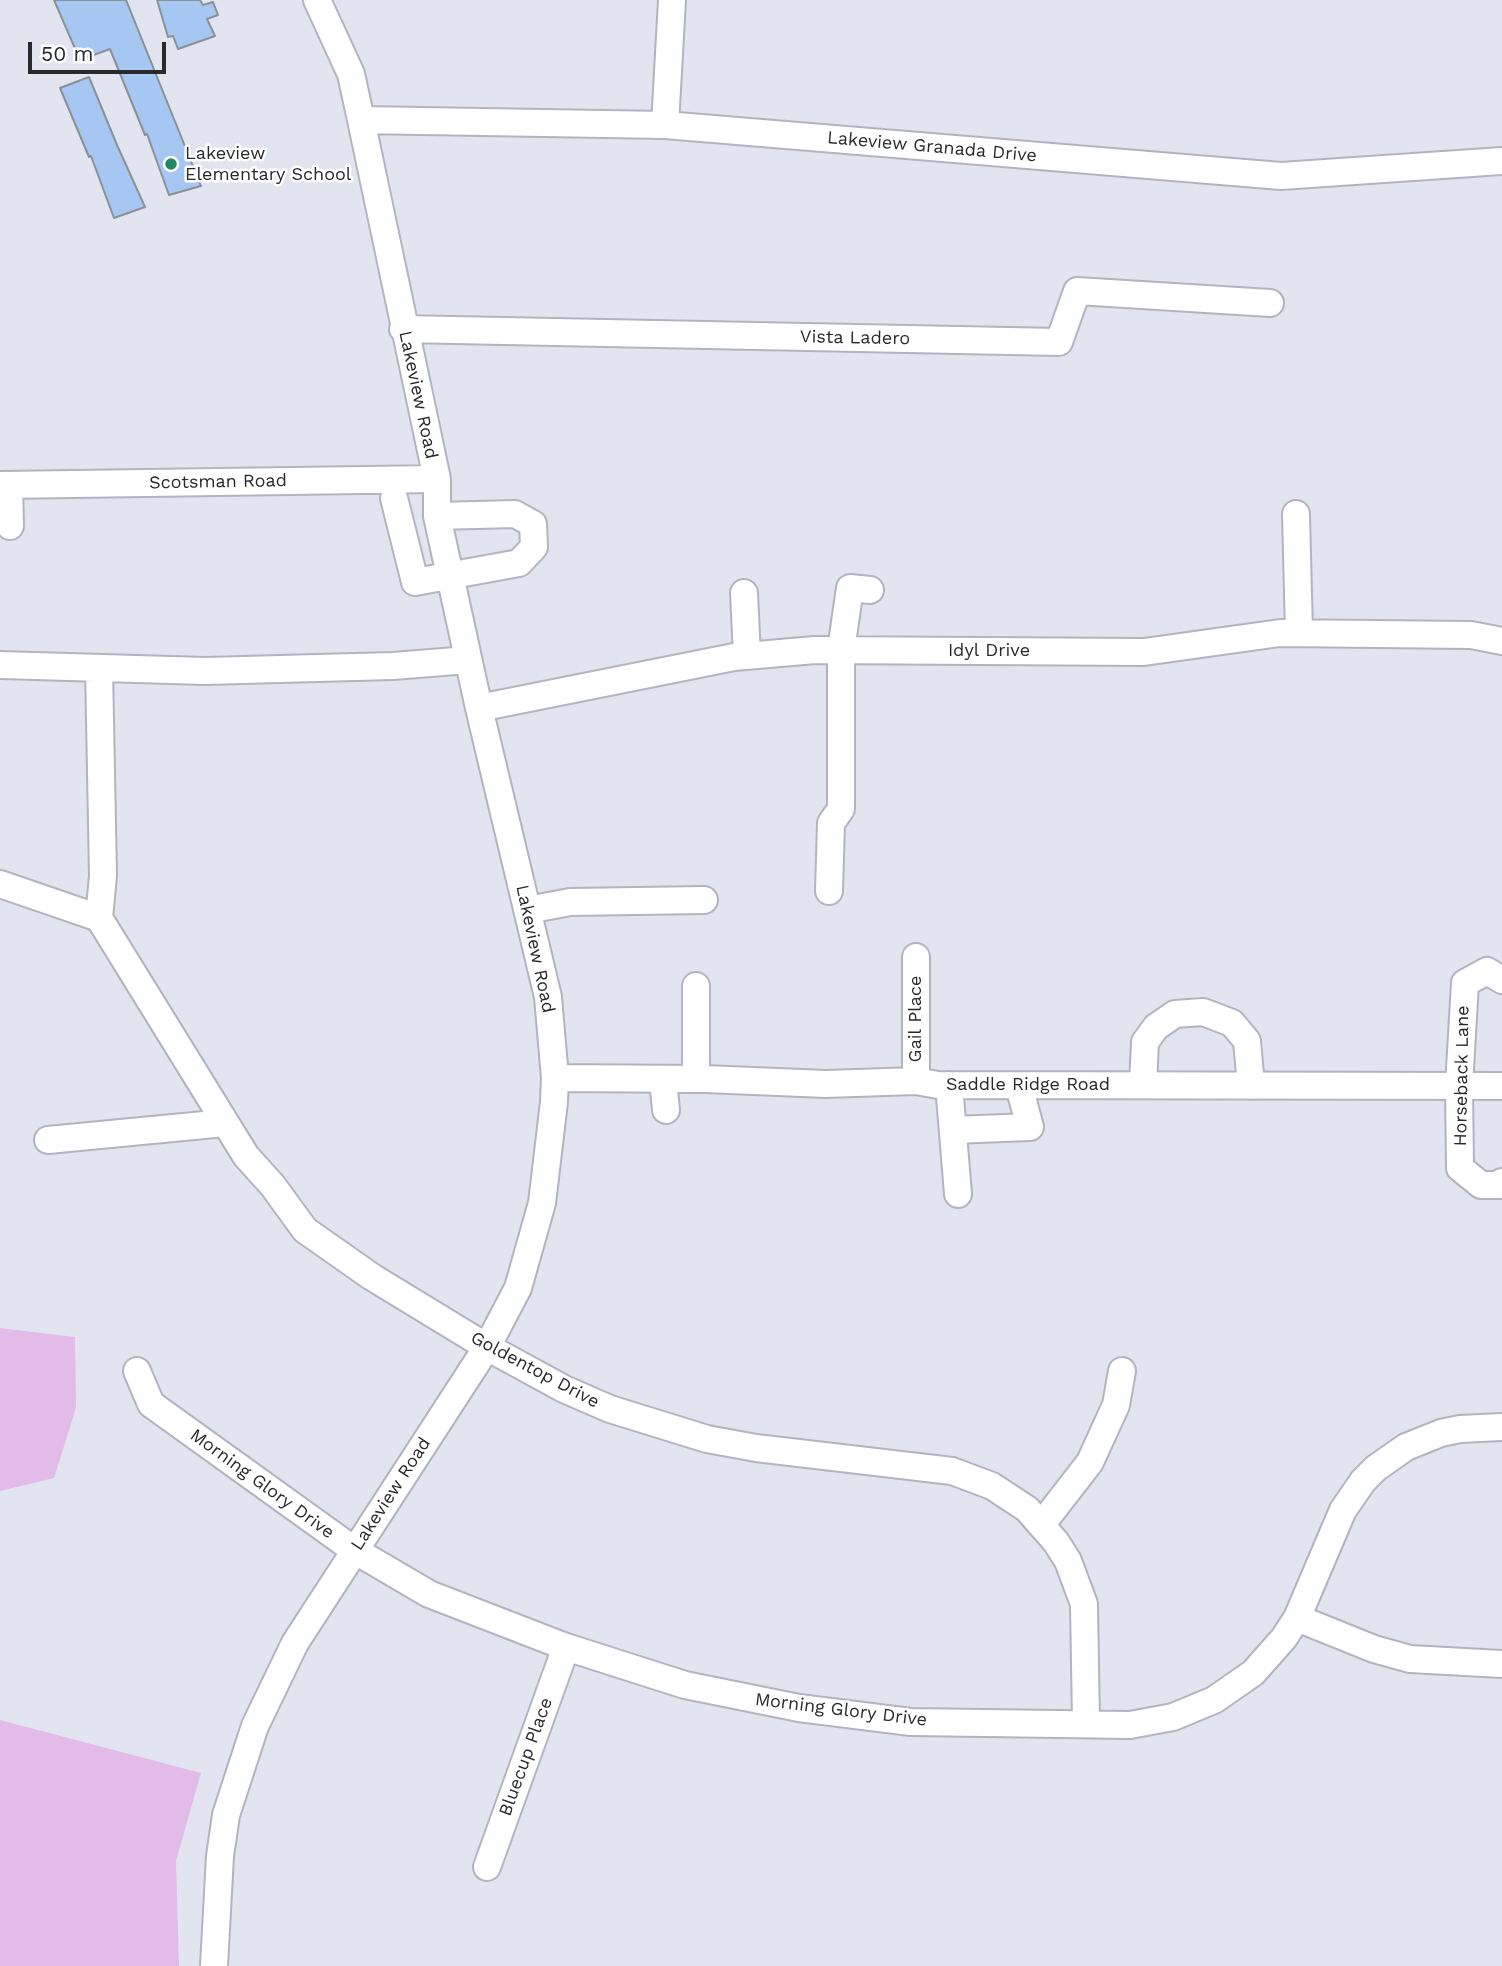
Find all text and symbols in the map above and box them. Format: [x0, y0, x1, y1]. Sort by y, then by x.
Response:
scale bar [32, 28, 170, 72]
text: 50 m [41, 41, 93, 66]
street label: Lakeview Granada Drive [826, 127, 1038, 167]
place label: Lakeview Elementary School [185, 143, 351, 186]
marker: Lakeview Elementary School [163, 156, 179, 172]
street label: Vista Ladero [800, 326, 910, 350]
street label: Lakeview Road [394, 329, 442, 461]
street label: Scotsman Road [149, 470, 287, 494]
street label: Idyl Drive [948, 640, 1030, 662]
street label: Lakeview Road [511, 883, 559, 1015]
street label: Gail Place [905, 976, 927, 1062]
street label: Horseback Lane [1450, 1005, 1474, 1147]
street label: Saddle Ridge Road [946, 1074, 1110, 1096]
street label: Goldentop Drive [467, 1327, 603, 1413]
street label: Morning Glory Drive [186, 1424, 338, 1544]
street label: Lakeview Road [346, 1433, 436, 1555]
street label: Morning Glory Drive [754, 1689, 928, 1731]
street label: Bluecup Place [495, 1695, 557, 1819]

